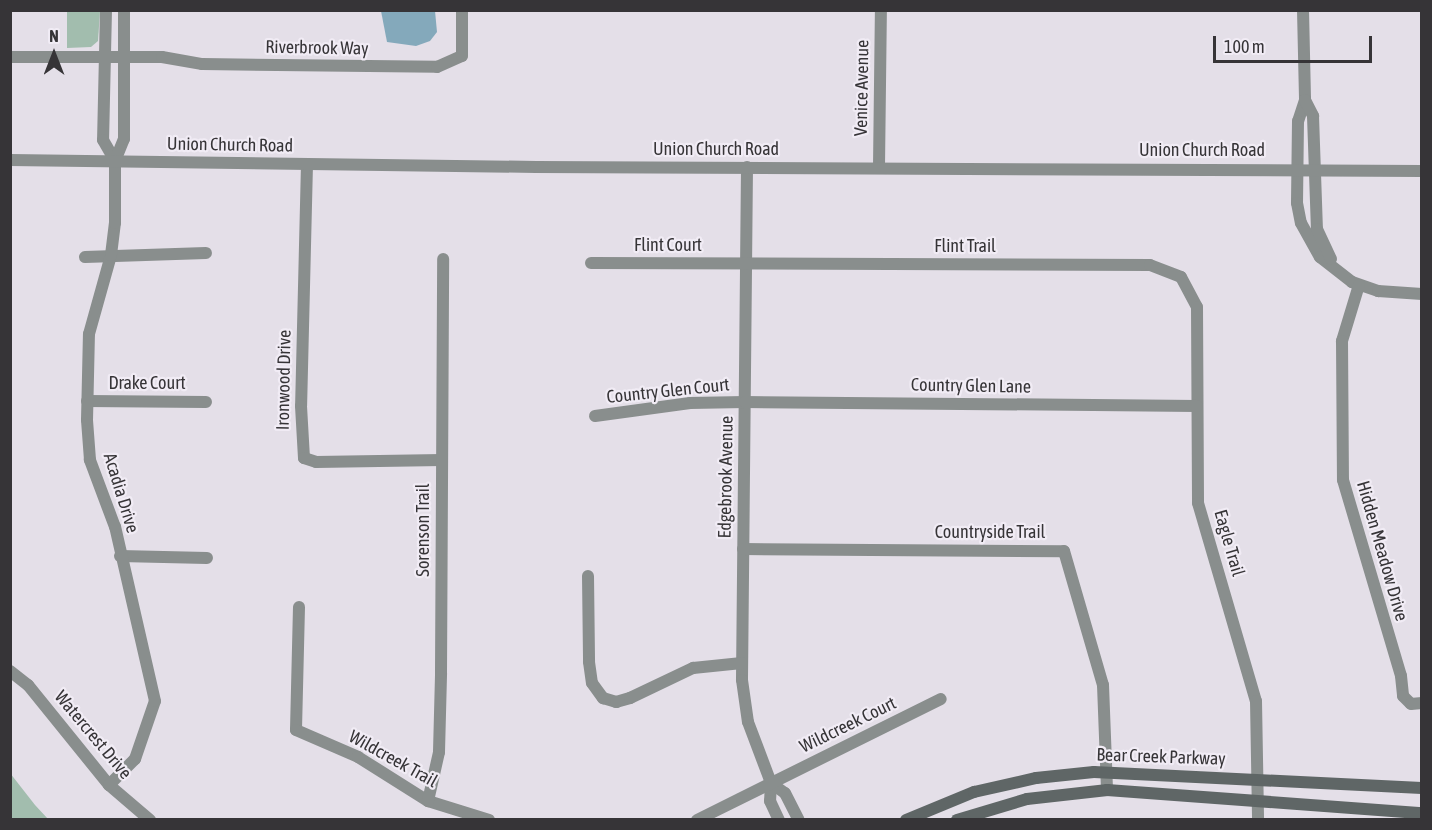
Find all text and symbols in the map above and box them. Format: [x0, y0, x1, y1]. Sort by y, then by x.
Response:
north arrow [24, 24, 84, 84]
scale bar [1216, 24, 1375, 62]
text: N [49, 27, 59, 45]
street label: Riverbrook Way [265, 36, 369, 60]
text: 100 m [1224, 36, 1265, 57]
street label: Venice Avenue [850, 40, 874, 136]
street label: Union Church Road [167, 133, 293, 157]
street label: Union Church Road [653, 138, 779, 160]
street label: Union Church Road [1139, 139, 1265, 161]
street label: Flint Court [634, 234, 702, 256]
street label: Flint Trail [934, 235, 996, 257]
street label: Ironwood Drive [272, 330, 296, 430]
street label: Drake Court [108, 372, 186, 394]
street label: Country Glen Court [605, 374, 731, 408]
street label: Country Glen Lane [911, 374, 1031, 398]
street label: Edgebrook Avenue [714, 415, 738, 539]
street label: Acadia Drive [99, 450, 143, 536]
street label: Hidden Meadow Drive [1352, 479, 1412, 623]
street label: Sorenson Trail [412, 483, 434, 577]
street label: Eagle Trail [1209, 507, 1249, 579]
street label: Countryside Trail [935, 521, 1045, 543]
street label: Watercrest Drive [50, 687, 136, 783]
street label: Wildcreek Court [796, 692, 900, 758]
street label: Wildcreek Trail [345, 726, 441, 792]
street label: Bear Creek Parkway [1096, 744, 1226, 770]

